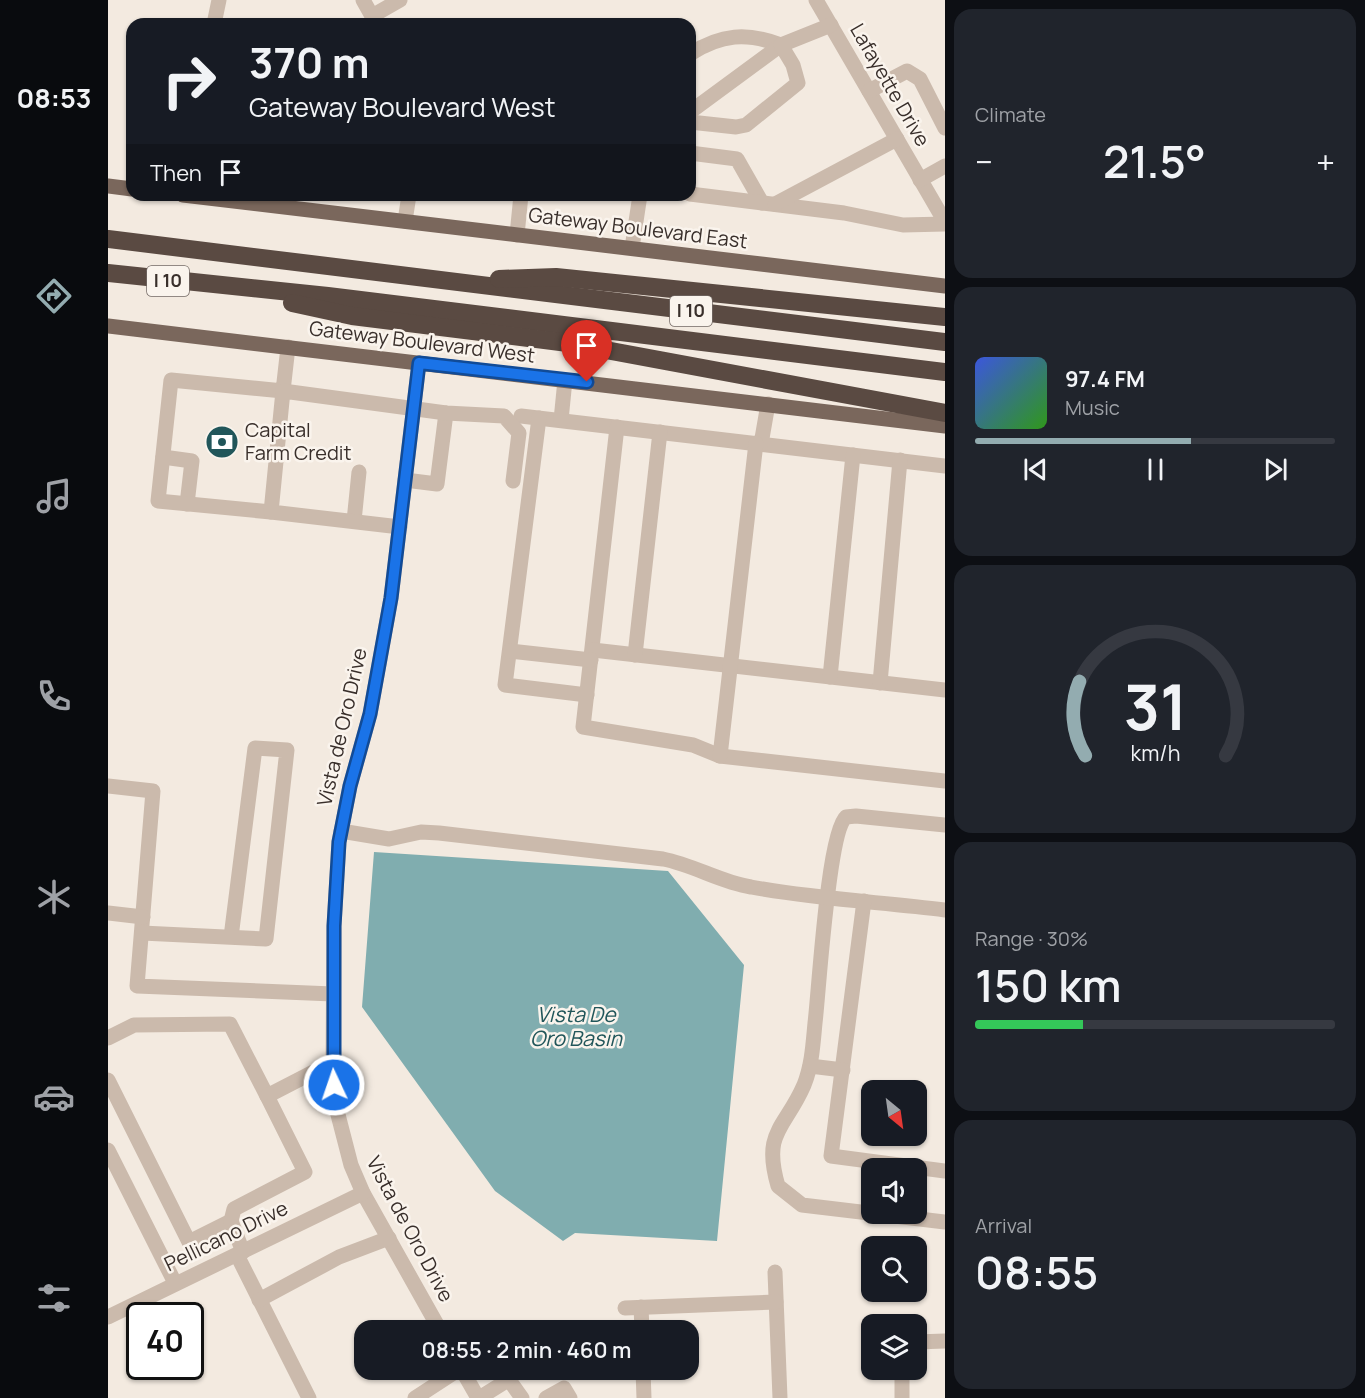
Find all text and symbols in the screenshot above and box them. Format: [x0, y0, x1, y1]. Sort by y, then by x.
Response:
street label: Lafayette Drive [844, 18, 937, 151]
text: 370 m [249, 33, 370, 91]
icon: right [150, 42, 228, 120]
text: 08:53 [16, 79, 92, 116]
text: Gateway Boulevard West [249, 88, 556, 125]
text: Climate [975, 101, 1046, 128]
text: 21.5° [1103, 130, 1206, 192]
text: − [975, 139, 993, 184]
text: + [1316, 139, 1335, 184]
icon: arrive [214, 156, 247, 189]
text: Then [150, 158, 202, 188]
street label: Gateway Boulevard East [527, 201, 749, 254]
road number: I 10 [147, 266, 189, 296]
icon: directions [33, 275, 75, 317]
road number: I 10 [670, 296, 712, 326]
street label: Gateway Boulevard West [308, 314, 536, 369]
pin [561, 320, 612, 382]
icon: arrive [570, 329, 603, 362]
text: 97.4 FM [1065, 364, 1145, 394]
text: Music [1065, 394, 1120, 421]
place label: Capital Farm Credit [245, 416, 352, 466]
bank icon: Capital Farm Credit [204, 424, 240, 460]
icon: previous [1019, 453, 1052, 486]
icon: pause [1139, 453, 1172, 486]
icon: next [1259, 453, 1292, 486]
icon: music [33, 475, 75, 517]
street label: Vista de Oro Drive [310, 645, 373, 809]
text: 31 [1123, 663, 1187, 749]
icon: phone [33, 675, 75, 717]
text: km/h [1130, 738, 1180, 767]
icon: climate [33, 876, 75, 918]
text: Range · 30% [975, 925, 1088, 952]
text: 150 km [975, 954, 1121, 1016]
water label: Vista De Oro Basin [530, 1000, 624, 1052]
position arrow [302, 1053, 366, 1117]
icon: car [33, 1076, 75, 1118]
north arrow [861, 1080, 927, 1146]
map controls [861, 1080, 927, 1380]
street label: Vista de Oro Drive [361, 1151, 460, 1306]
button: sound [861, 1158, 927, 1224]
street label: Pellicano Drive [160, 1194, 292, 1277]
text: Arrival [975, 1212, 1032, 1239]
button: search [861, 1236, 927, 1302]
text: 08:55 [975, 1241, 1098, 1303]
icon: filters [33, 1277, 75, 1319]
speed limit sign: 40 [126, 1302, 204, 1380]
button: layers [861, 1314, 927, 1380]
text: 08:55 · 2 min · 460 m [422, 1335, 631, 1365]

